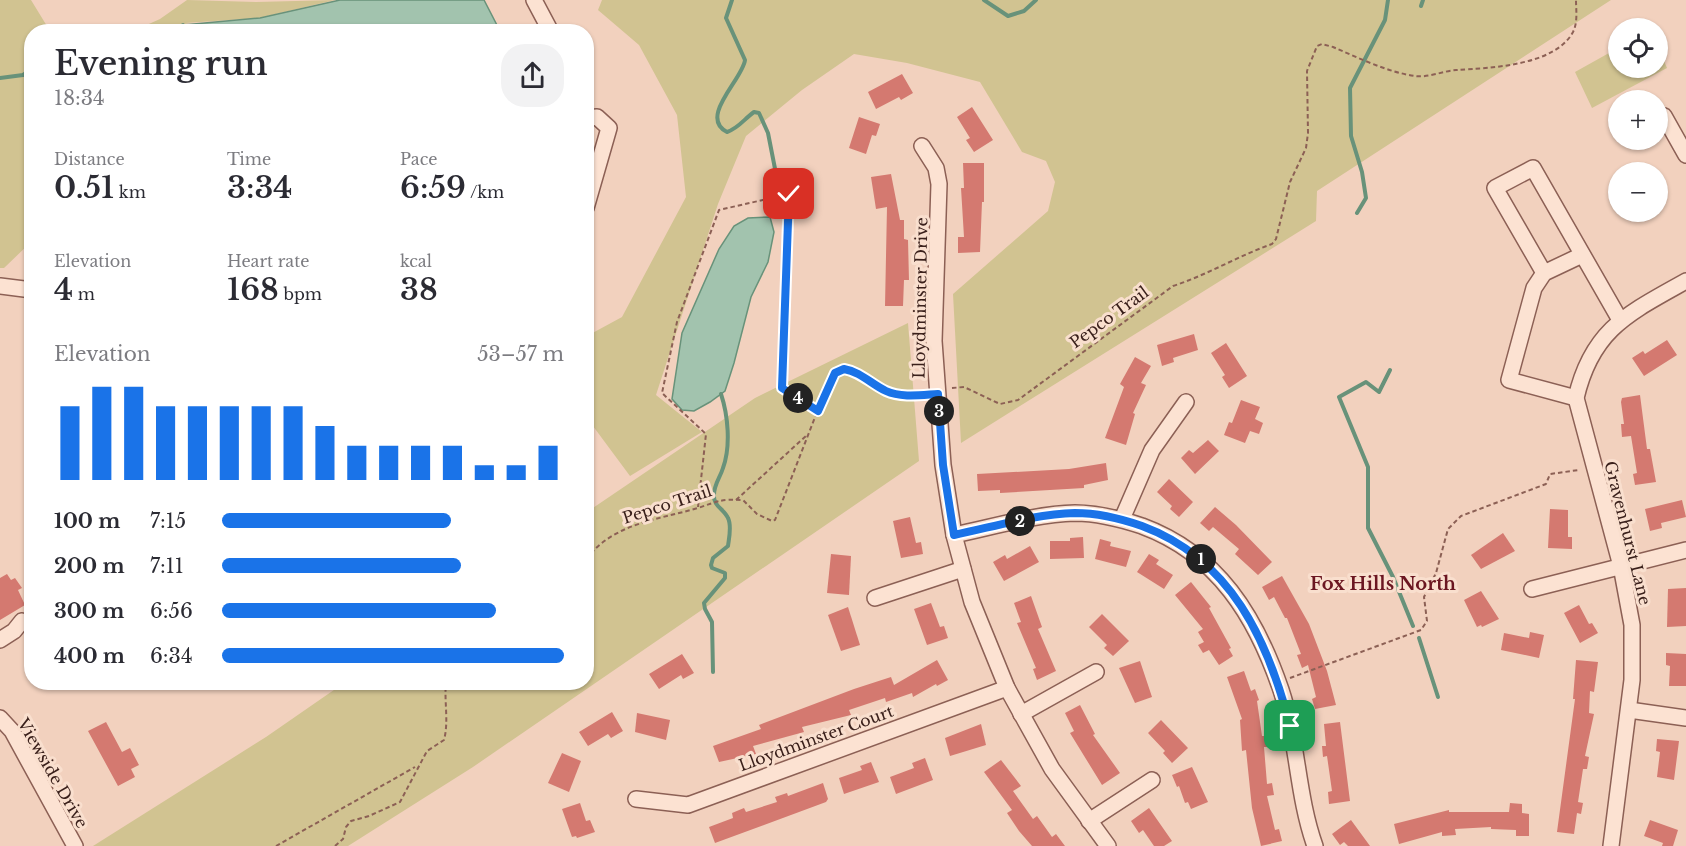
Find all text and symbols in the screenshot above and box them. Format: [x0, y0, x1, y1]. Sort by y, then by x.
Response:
map controls [1608, 18, 1668, 222]
button: locate [1608, 18, 1668, 78]
text: Evening run [54, 43, 268, 84]
button: share [501, 44, 564, 107]
text: 18:34 [54, 86, 105, 110]
button: + [1608, 90, 1668, 150]
text: Distance [54, 149, 125, 169]
text: Time [227, 149, 271, 169]
text: Pace [400, 149, 437, 169]
button: − [1608, 162, 1668, 222]
pin [763, 168, 814, 219]
text: 0.51 [54, 169, 114, 206]
text: 3:34 [227, 169, 293, 206]
text: 6:59 [400, 169, 466, 206]
icon: check [772, 177, 805, 210]
text: km [114, 182, 146, 202]
text: /km [466, 182, 504, 202]
street label: Lloydminster Drive [909, 217, 931, 379]
text: Elevation [54, 251, 131, 271]
text: Heart rate [227, 251, 309, 271]
text: kcal [400, 251, 432, 271]
text: 4 [54, 271, 73, 308]
text: 168 [227, 271, 279, 308]
text: 38 [400, 271, 438, 308]
street label: Pepco Trail [1066, 282, 1152, 352]
text: m [73, 284, 95, 304]
text: bpm [279, 284, 322, 304]
text: Elevation [54, 342, 151, 366]
text: 53–57 m [477, 342, 564, 366]
pin: 4 [783, 383, 813, 413]
text: 4 [793, 388, 803, 408]
pin: 3 [924, 396, 954, 426]
text: 3 [934, 401, 944, 421]
street label: Gravenhurst Lane [1600, 459, 1656, 607]
street label: Pepco Trail [620, 480, 714, 528]
pin: 2 [1005, 506, 1035, 536]
text: 100 m [54, 509, 120, 533]
text: 7:15 [150, 509, 186, 533]
text: 2 [1015, 511, 1025, 531]
pin: 1 [1186, 544, 1216, 574]
text: 1 [1198, 549, 1204, 569]
text: 200 m [54, 554, 125, 578]
text: 7:11 [150, 554, 184, 578]
district label: Fox Hills North [1310, 573, 1456, 595]
text: 300 m [54, 599, 124, 623]
text: 6:56 [150, 599, 193, 623]
text: 400 m [54, 644, 125, 668]
text: 6:34 [150, 644, 193, 668]
pin [1264, 700, 1315, 751]
street label: Lloydminster Court [736, 701, 896, 775]
icon: arrive [1273, 709, 1306, 742]
street label: Viewside Drive [13, 714, 92, 831]

